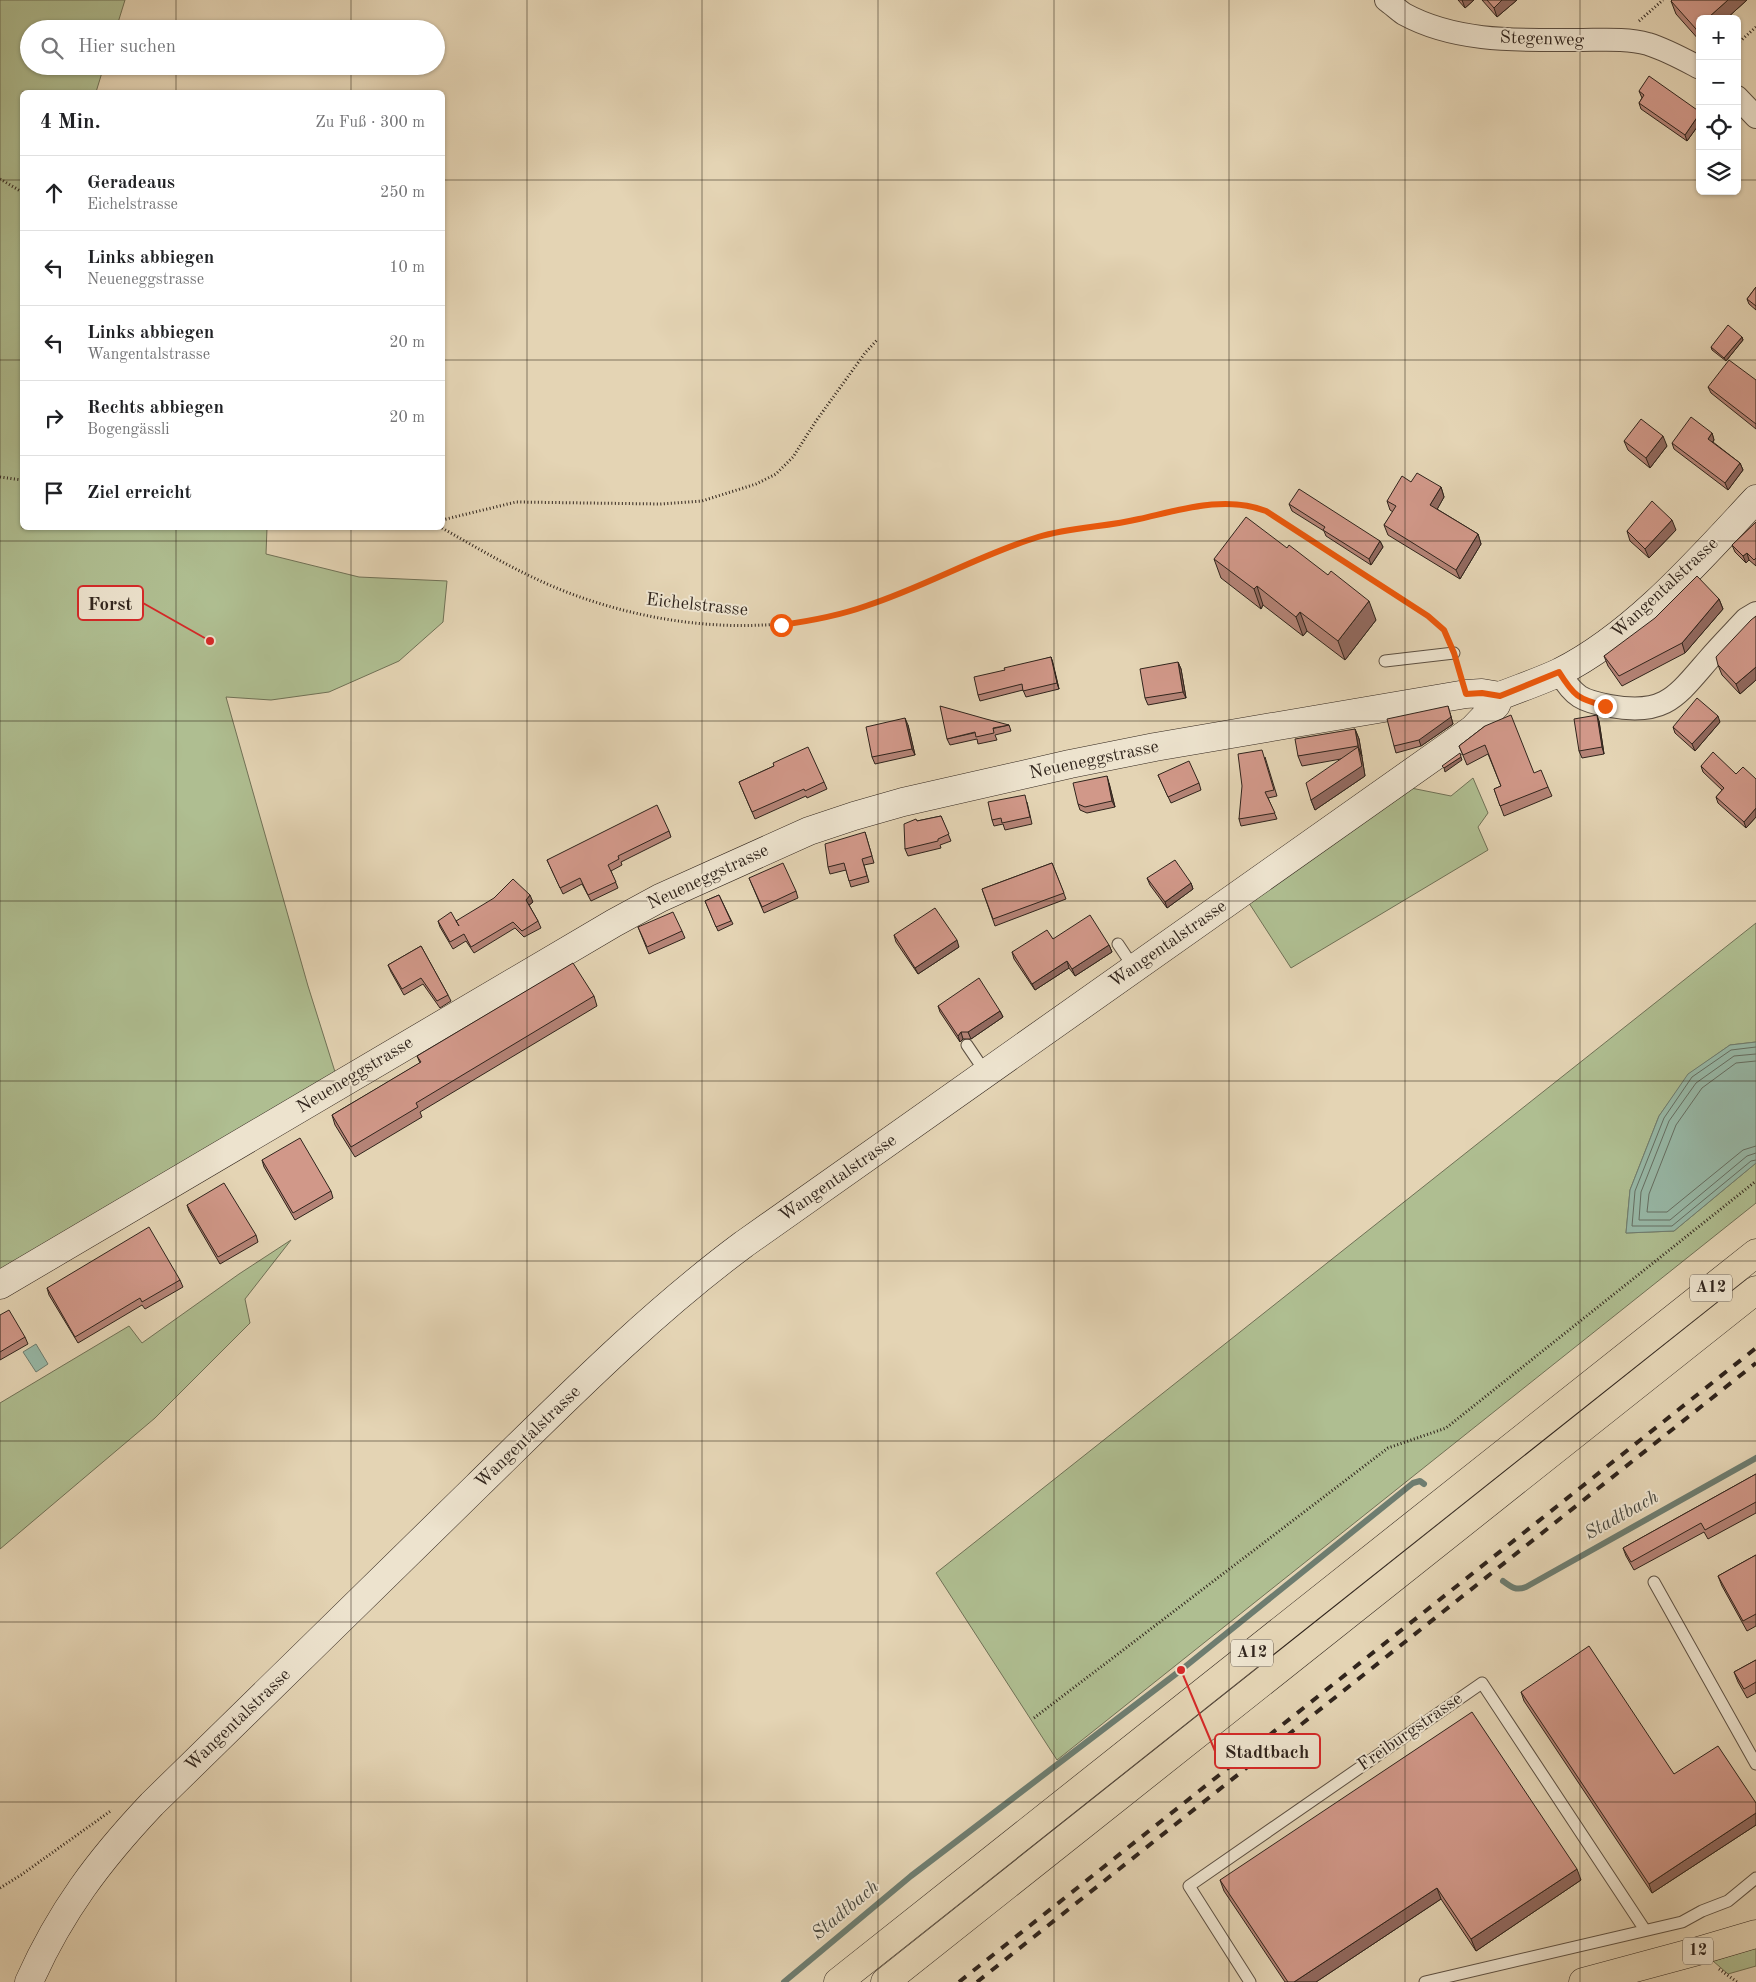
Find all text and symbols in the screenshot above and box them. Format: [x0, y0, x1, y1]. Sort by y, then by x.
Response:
map controls [1696, 15, 1741, 195]
button: + [1696, 15, 1741, 60]
search box [20, 20, 445, 75]
street label: Stegenweg [1499, 29, 1585, 49]
icon: search [38, 34, 66, 62]
text: Hier suchen [78, 38, 176, 57]
button: − [1696, 60, 1741, 105]
button: locate [1696, 105, 1741, 150]
text: 4 Min. [40, 112, 101, 133]
text: Zu Fuß · 300 m [315, 115, 425, 131]
button: layers [1696, 150, 1741, 195]
text: Geradeaus [87, 174, 175, 193]
icon: ahead [40, 179, 68, 207]
text: 250 m [380, 185, 425, 201]
text: Eichelstrasse [87, 197, 178, 213]
text: Links abbiegen [87, 249, 214, 268]
icon: left [40, 254, 68, 282]
text: 10 m [389, 260, 425, 276]
text: Neueneggstrasse [87, 272, 204, 288]
text: Links abbiegen [87, 324, 214, 343]
icon: left [40, 329, 68, 357]
text: 20 m [389, 335, 425, 351]
text: Wangentalstrasse [87, 347, 210, 363]
text: Rechts abbiegen [87, 399, 224, 418]
icon: right [40, 404, 68, 432]
text: 20 m [389, 410, 425, 426]
text: Bogengässli [87, 422, 170, 438]
icon: arrive [40, 479, 68, 507]
text: Ziel erreicht [87, 484, 192, 503]
street label: Wangentalstrasse [1608, 534, 1722, 642]
callout: Forst [78, 586, 143, 620]
street label: Eichelstrasse [645, 591, 749, 619]
text: Forst [88, 596, 132, 615]
route start [770, 614, 793, 637]
route end [1594, 695, 1617, 718]
street label: Neueneggstrasse [1028, 737, 1160, 783]
street label: Neueneggstrasse [644, 841, 772, 913]
street label: Wangentalstrasse [1106, 897, 1230, 991]
street label: Neueneggstrasse [294, 1033, 416, 1117]
street label: Wangentalstrasse [776, 1131, 900, 1225]
road number: A12 [1690, 1275, 1732, 1302]
street label: Wangentalstrasse [472, 1382, 584, 1492]
water label: Stadtbach [1582, 1488, 1662, 1544]
road number: A12 [1231, 1640, 1273, 1666]
street label: Wangentalstrasse [182, 1665, 294, 1775]
street label: Freiburgstrasse [1354, 1689, 1466, 1775]
callout: Stadtbach [1215, 1734, 1320, 1768]
text: Stadtbach [1225, 1744, 1310, 1763]
water label: Stadtbach [809, 1877, 883, 1944]
road number: 12 [1683, 1938, 1713, 1964]

